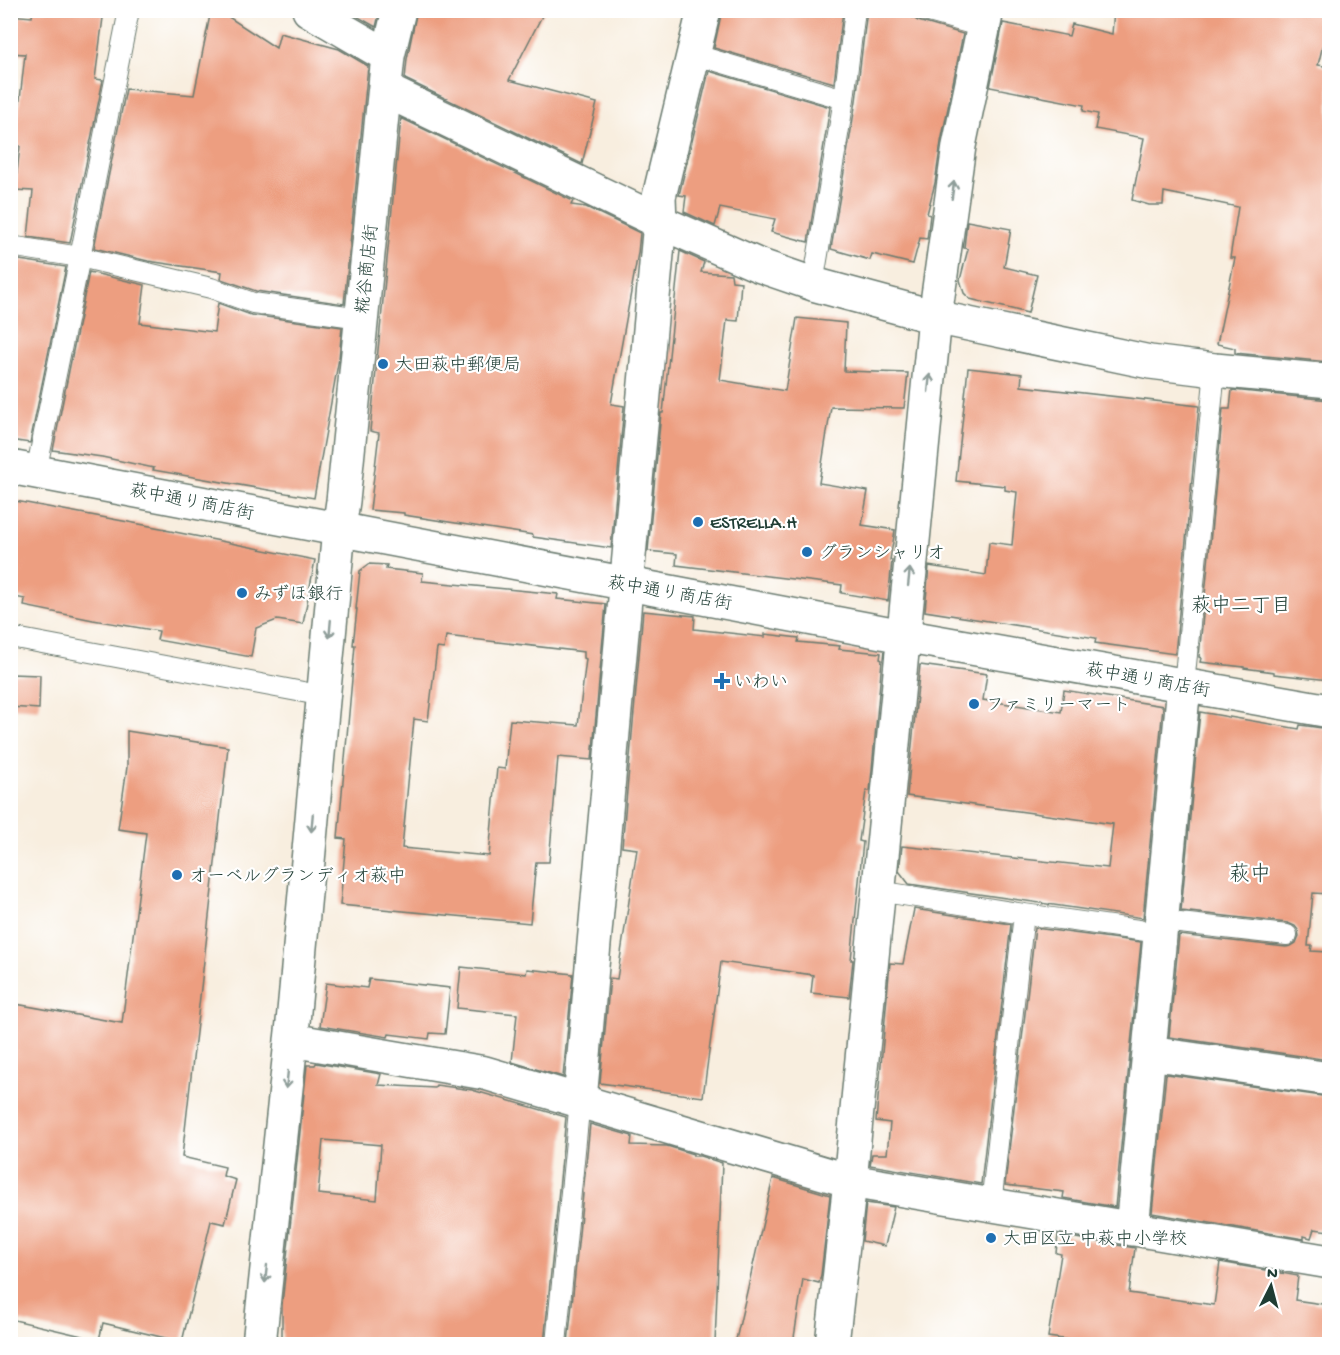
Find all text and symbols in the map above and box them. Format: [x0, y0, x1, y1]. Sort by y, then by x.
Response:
one-way arrow [948, 181, 959, 200]
street label: 糀谷商店街 [352, 223, 384, 315]
place label: 大田萩中郵便局 [395, 355, 521, 377]
marker: 大田萩中郵便局 [376, 357, 390, 371]
one-way arrow [923, 374, 934, 394]
street label: 萩中通り商店街 [128, 480, 256, 526]
place label: ESTRELLA.H [710, 514, 798, 535]
marker: ESTRELLA.H [691, 515, 705, 529]
place label: グランシャリオ [819, 543, 945, 565]
marker: グランシャリオ [800, 545, 814, 559]
one-way arrow [904, 568, 915, 588]
street label: 萩中通り商店街 [606, 572, 734, 616]
place label: みずほ銀行 [254, 584, 343, 606]
marker: みずほ銀行 [235, 586, 249, 600]
district label: 萩中二丁目 [1191, 594, 1291, 619]
one-way arrow [324, 619, 335, 639]
street label: 萩中通り商店街 [1084, 659, 1212, 703]
place label: いわい [734, 673, 788, 694]
marker: いわい [715, 674, 729, 688]
place label: ファミリーマート [986, 696, 1130, 717]
marker: ファミリーマート [967, 697, 981, 711]
one-way arrow [306, 813, 317, 833]
district label: 萩中 [1229, 862, 1271, 889]
place label: オーベルグランディオ萩中 [189, 866, 406, 888]
marker: オーベルグランディオ萩中 [170, 868, 184, 882]
one-way arrow [281, 1070, 292, 1090]
place label: 大田区立 中萩中小学校 [1003, 1229, 1187, 1251]
marker: 大田区立 中萩中小学校 [984, 1231, 998, 1245]
north arrow [1241, 1256, 1301, 1316]
one-way arrow [261, 1264, 272, 1284]
text: N [1266, 1265, 1279, 1285]

